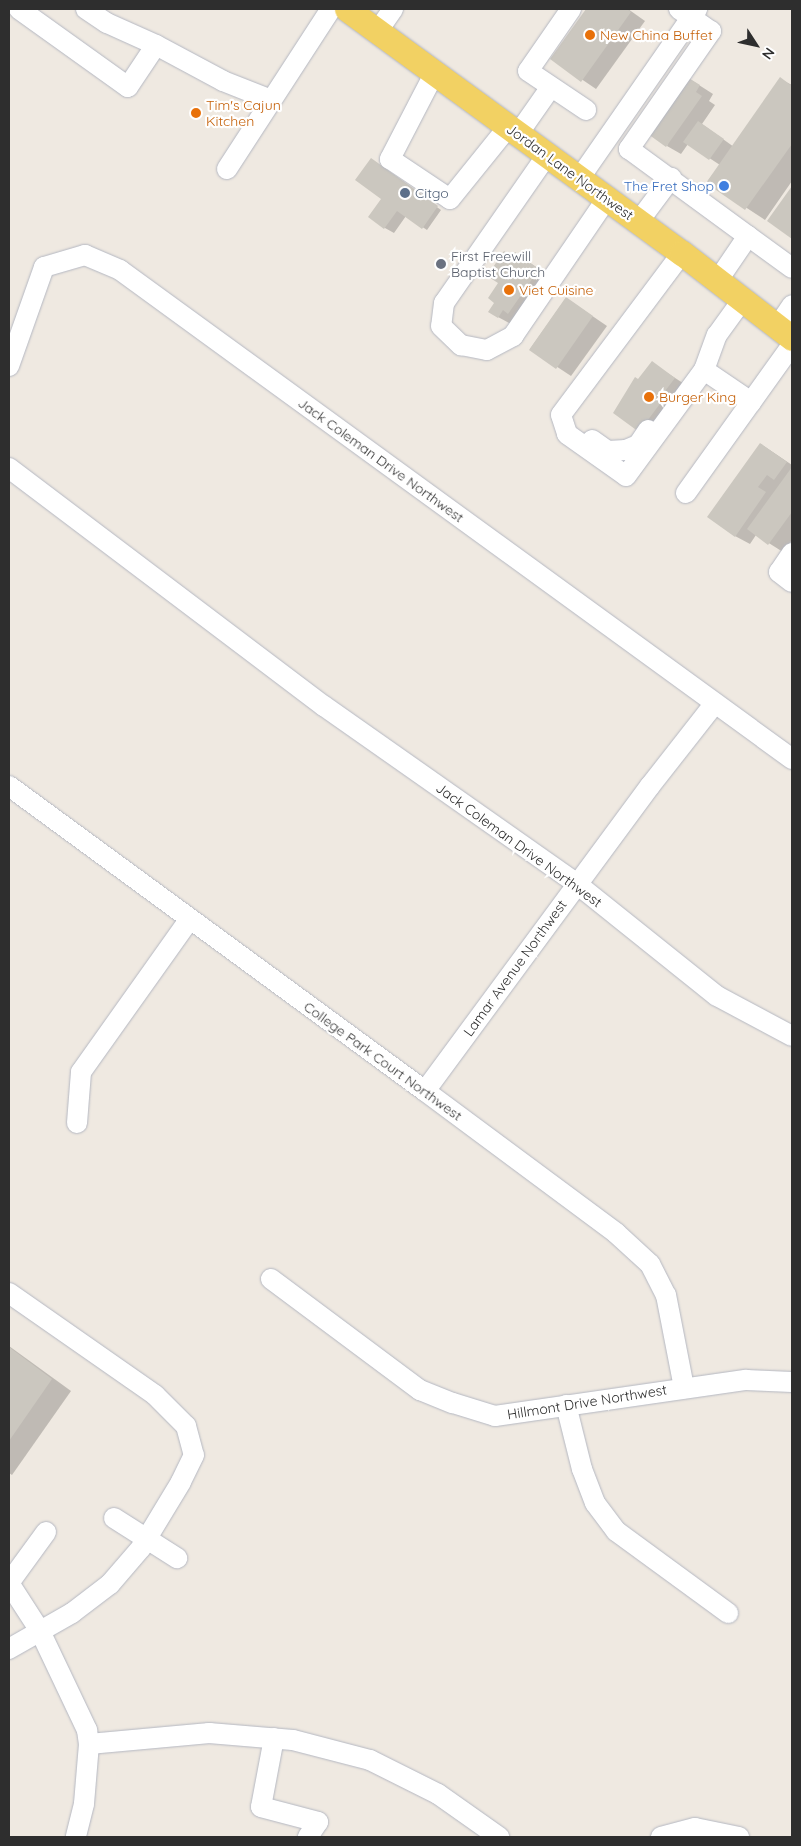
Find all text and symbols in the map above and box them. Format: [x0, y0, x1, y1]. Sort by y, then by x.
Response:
north arrow [731, 20, 781, 70]
place label: New China Buffet [600, 27, 713, 43]
marker: New China Buffet [584, 29, 596, 41]
text: N [758, 44, 779, 63]
place label: Tim's Cajun Kitchen [206, 97, 281, 130]
marker: Tim's Cajun Kitchen [190, 107, 202, 119]
street label: Jordan Lane Northwest [503, 120, 637, 224]
place label: The Fret Shop [624, 178, 714, 194]
marker: The Fret Shop [718, 180, 730, 192]
place label: Citgo [415, 185, 449, 201]
marker: Citgo [399, 187, 411, 199]
place label: First Freewill Baptist Church [451, 248, 545, 280]
marker: First Freewill Baptist Church [435, 258, 447, 270]
place label: Viet Cuisine [519, 282, 593, 298]
marker: Viet Cuisine [503, 284, 515, 296]
place label: Burger King [659, 389, 736, 405]
marker: Burger King [643, 391, 655, 403]
street label: Jack Coleman Drive Northwest [295, 394, 467, 526]
street label: Jack Coleman Drive Northwest [433, 779, 605, 911]
street label: Lamar Avenue Northwest [460, 896, 570, 1040]
street label: College Park Court Northwest [301, 998, 465, 1124]
street label: Hillmont Drive Northwest [506, 1381, 668, 1423]

